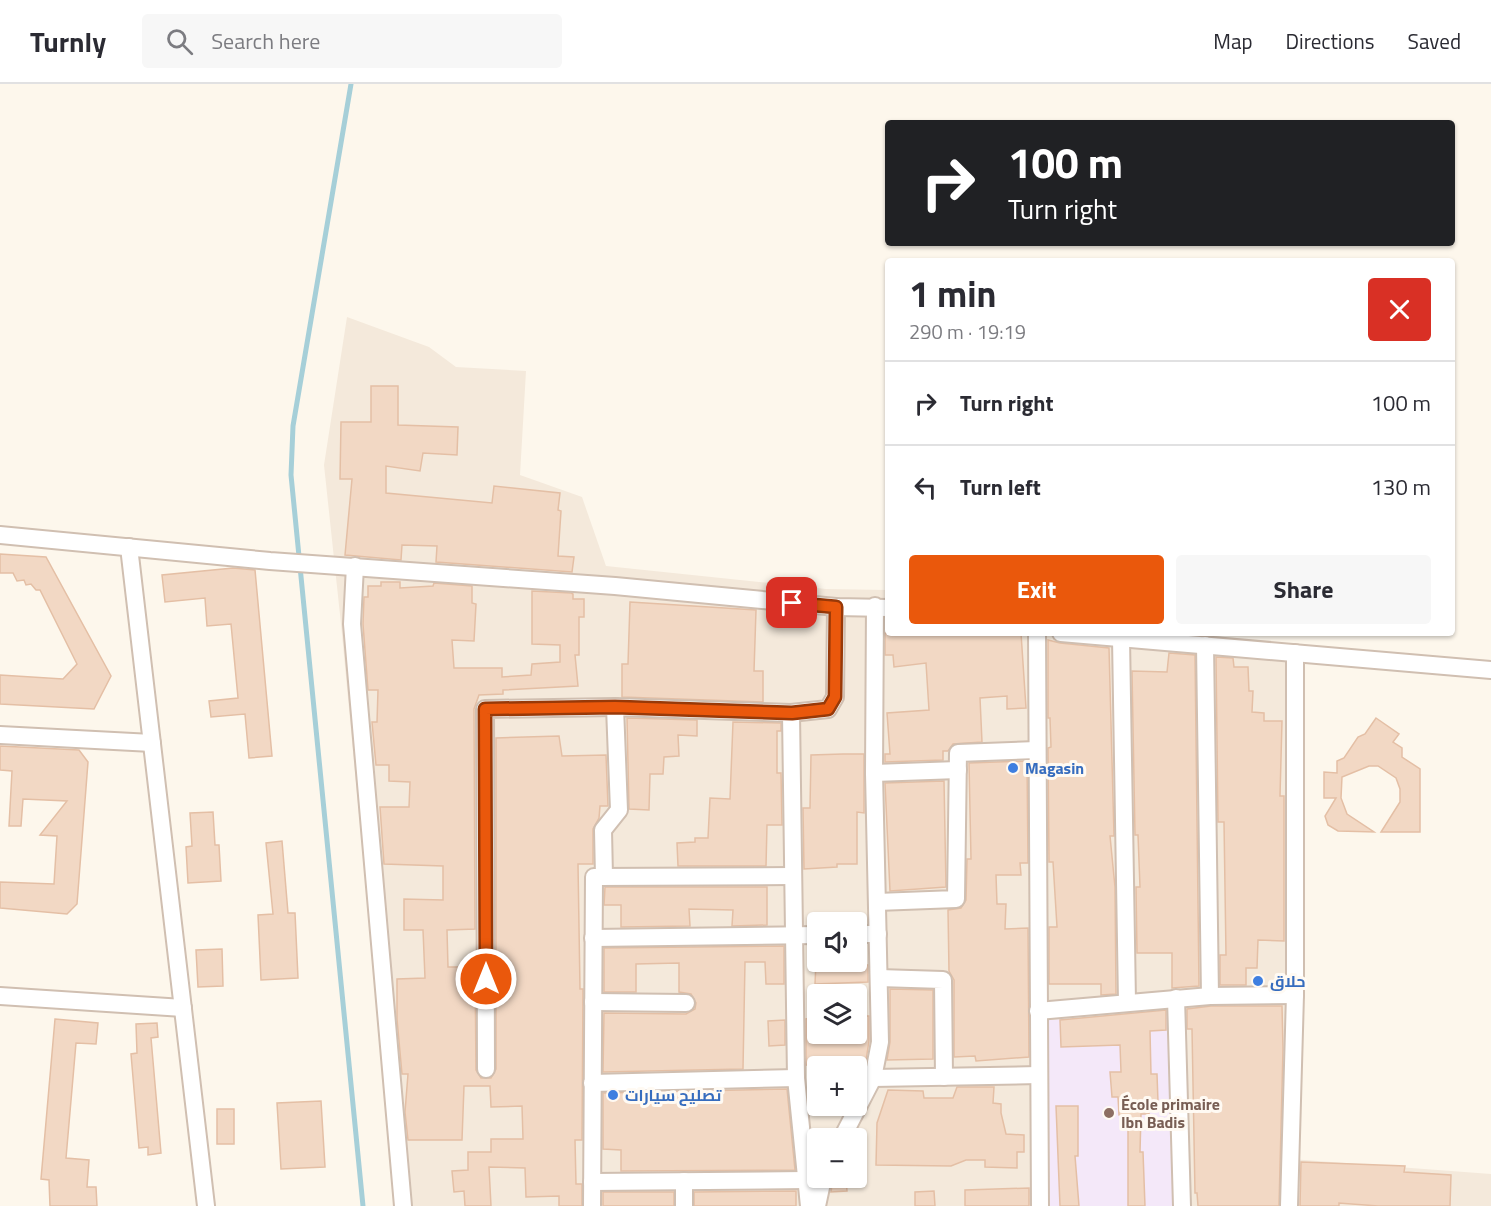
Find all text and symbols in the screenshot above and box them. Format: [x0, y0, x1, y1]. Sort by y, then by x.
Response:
search box [142, 14, 562, 68]
text: Turnly [30, 20, 106, 63]
text: Search here [211, 24, 320, 58]
icon: search [163, 25, 196, 58]
text: Map [1213, 25, 1253, 57]
text: Directions [1286, 25, 1375, 57]
text: Saved [1408, 25, 1461, 57]
text: 100 m [1008, 130, 1123, 194]
icon: right [909, 144, 987, 222]
text: Turn right [1008, 188, 1117, 229]
text: 1 min [909, 266, 996, 321]
button: close [1368, 278, 1431, 341]
text: 290 m · 19:19 [909, 316, 1026, 347]
text: Turn right [960, 386, 1054, 420]
text: 100 m [1371, 386, 1431, 420]
icon: right [909, 387, 942, 420]
text: Turn left [960, 470, 1041, 504]
text: 130 m [1371, 470, 1431, 504]
icon: left [909, 471, 942, 504]
button: Exit [909, 555, 1164, 624]
button: Share [1176, 555, 1431, 624]
pin [766, 577, 817, 628]
icon: arrive [775, 586, 808, 619]
place label: Magasin [1025, 756, 1084, 780]
marker: Magasin [1006, 761, 1020, 775]
map controls [807, 912, 867, 1188]
button: sound [807, 912, 867, 972]
position arrow [454, 947, 518, 1011]
place label: حلاق [1270, 969, 1305, 993]
marker: حلاق [1251, 974, 1265, 988]
button: layers [807, 984, 867, 1044]
button: + [807, 1056, 867, 1116]
place label: تصليح سيارات [625, 1083, 723, 1107]
marker: تصليح سيارات [606, 1088, 620, 1102]
place label: École primaire Ibn Badis [1121, 1092, 1220, 1134]
marker: École primaire Ibn Badis [1102, 1106, 1116, 1120]
button: − [807, 1128, 867, 1188]

